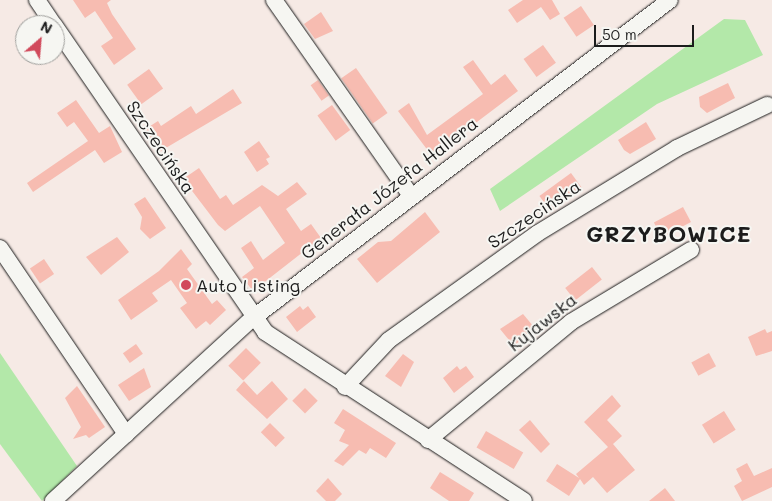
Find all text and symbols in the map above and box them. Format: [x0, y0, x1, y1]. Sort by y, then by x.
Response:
north arrow [15, 15, 65, 65]
scale bar [597, 15, 697, 47]
text: N [38, 16, 56, 38]
text: 50 m [602, 24, 637, 44]
street label: Szczecińska [122, 96, 200, 198]
street label: Generała Józefa Hallera [296, 112, 482, 264]
street label: Szczecińska [483, 175, 585, 253]
district label: GRZYBOWICE [585, 221, 753, 247]
place label: Auto Listing [196, 274, 300, 296]
marker: Auto Listing [180, 279, 192, 291]
street label: Kujawska [503, 288, 581, 356]

